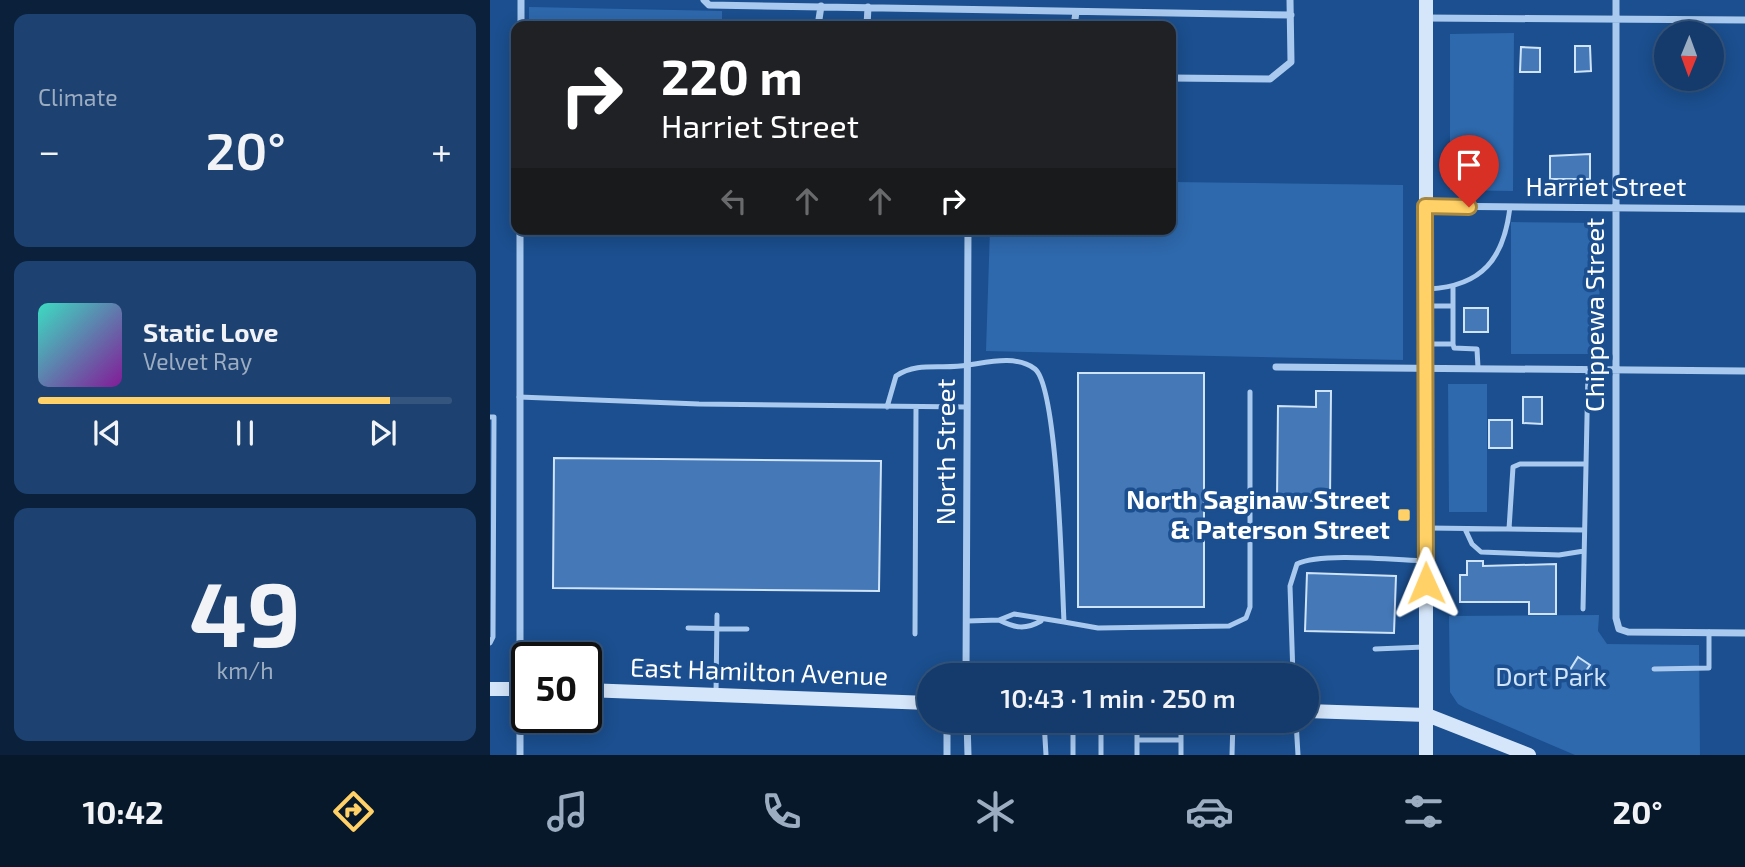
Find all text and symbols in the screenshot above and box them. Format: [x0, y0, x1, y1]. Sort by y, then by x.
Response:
north arrow [1654, 21, 1724, 91]
map controls [1654, 21, 1724, 91]
text: 220 m [661, 46, 803, 105]
icon: right [546, 49, 637, 140]
text: Climate [38, 83, 118, 111]
text: Harriet Street [661, 106, 859, 144]
text: 20° [205, 118, 286, 180]
text: − [38, 127, 60, 173]
text: + [431, 127, 452, 173]
pin [1439, 135, 1499, 207]
icon: arrive [1450, 146, 1488, 184]
street label: Harriet Street [1526, 170, 1687, 201]
icon: left [715, 182, 753, 220]
icon: ahead [788, 182, 826, 220]
icon: ahead [861, 182, 899, 220]
icon: right [934, 182, 972, 220]
street label: Chippewa Street [1578, 218, 1609, 412]
text: Static Love [143, 316, 279, 347]
text: Velvet Ray [143, 347, 252, 375]
street label: North Street [929, 379, 960, 525]
icon: previous [88, 414, 126, 452]
icon: pause [226, 414, 264, 452]
icon: next [364, 414, 402, 452]
place label: North Saginaw Street & Paterson Street [1126, 483, 1390, 544]
marker: North Saginaw Street & Paterson Street [1396, 507, 1412, 523]
position arrow [1389, 546, 1463, 620]
text: 49 [189, 556, 301, 665]
speed limit sign: 50 [511, 642, 602, 733]
street label: East Hamilton Avenue [629, 651, 889, 690]
text: km/h [216, 656, 274, 684]
park label: Dort Park [1495, 660, 1607, 691]
text: 10:43 · 1 min · 250 m [1000, 682, 1236, 713]
icon: directions [329, 787, 378, 836]
icon: music [543, 787, 592, 836]
icon: phone [757, 787, 806, 836]
icon: climate [971, 787, 1020, 836]
icon: car [1185, 787, 1234, 836]
icon: filters [1399, 787, 1448, 836]
text: 10:42 [82, 792, 164, 830]
text: 20° [1613, 792, 1662, 830]

